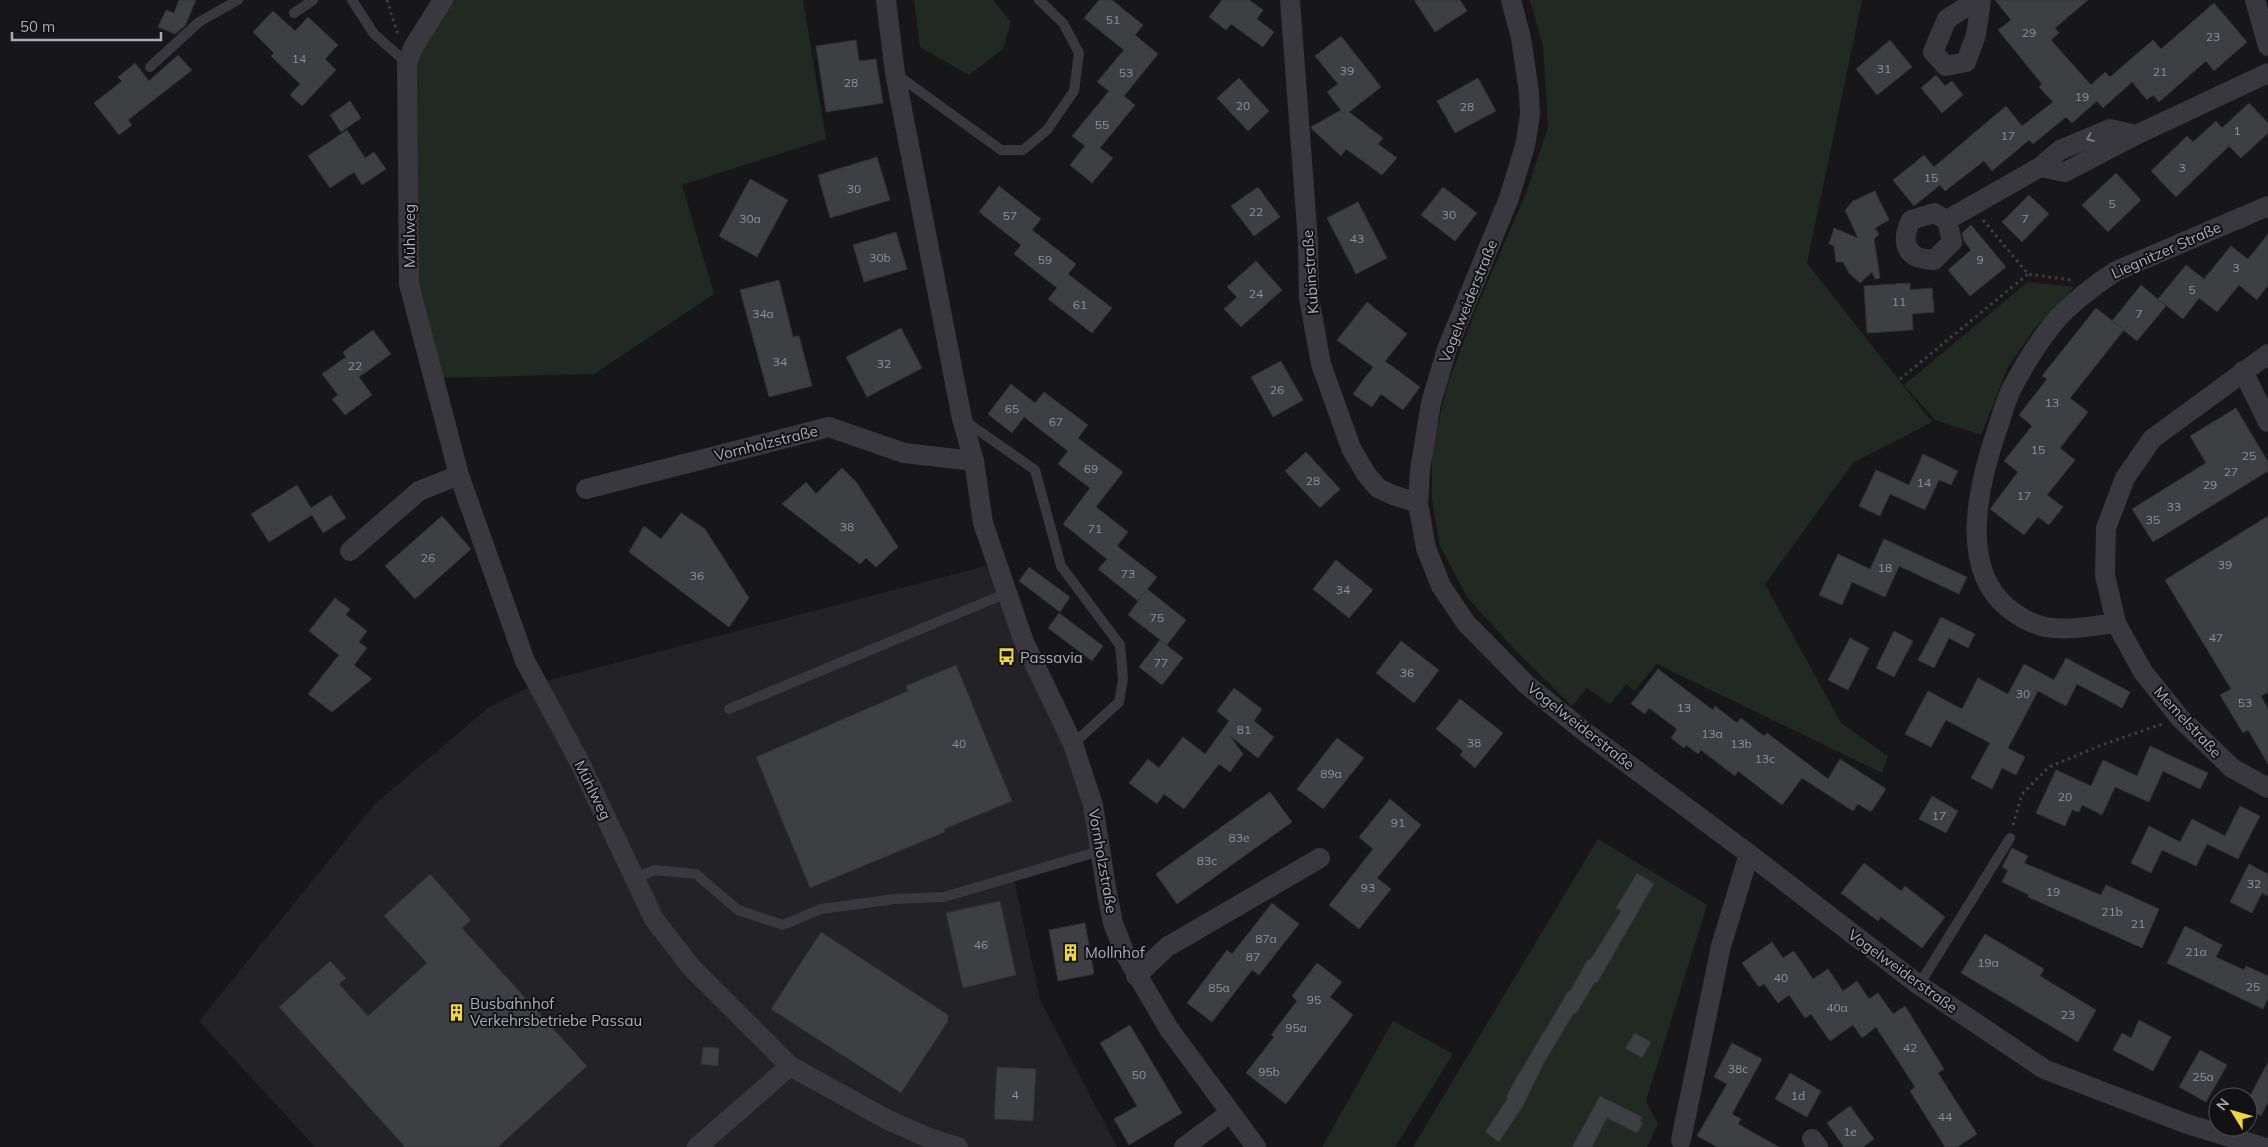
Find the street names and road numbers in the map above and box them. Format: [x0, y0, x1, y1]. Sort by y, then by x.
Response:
street label: Mühlweg [400, 204, 419, 268]
street label: Liegnitzer Straße [2108, 217, 2224, 283]
street label: Kubinstraße [1298, 229, 1322, 315]
street label: Vogelweiderstraße [1435, 237, 1501, 365]
street label: Vornholzstraße [712, 421, 820, 465]
street label: Vogelweiderstraße [1524, 678, 1638, 774]
street label: Memelstraße [2150, 682, 2226, 762]
street label: Mühlweg [570, 757, 616, 823]
street label: Vornholzstraße [1084, 807, 1122, 915]
street label: Vogelweiderstraße [1845, 925, 1961, 1017]

